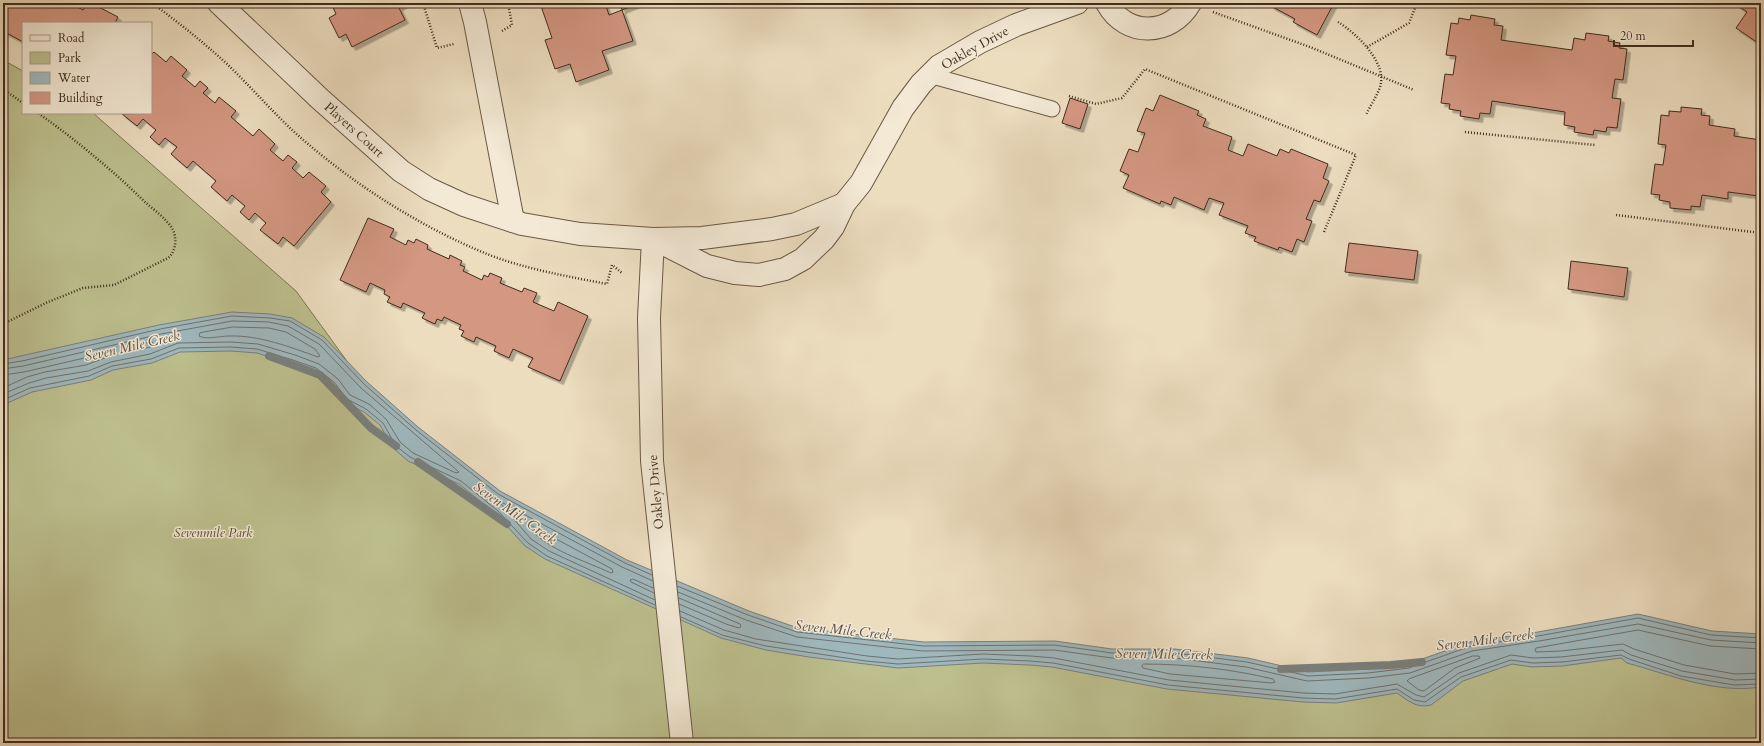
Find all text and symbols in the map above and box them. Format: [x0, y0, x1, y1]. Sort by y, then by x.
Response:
legend [22, 22, 152, 114]
street label: Oakley Drive [938, 22, 1012, 74]
scale bar [1614, 22, 1693, 48]
text: 20 m [1620, 28, 1647, 44]
text: Road [58, 30, 85, 46]
text: Park [58, 50, 82, 66]
text: Water [57, 70, 91, 86]
text: Building [58, 90, 103, 106]
street label: Players Court [320, 98, 388, 162]
water label: Seven Mile Creek [82, 326, 182, 366]
street label: Oakley Drive [644, 454, 668, 530]
water label: Seven Mile Creek [470, 477, 561, 549]
park label: Sevenmile Park [173, 524, 253, 542]
water label: Seven Mile Creek [793, 615, 893, 645]
water label: Seven Mile Creek [1435, 625, 1535, 655]
water label: Seven Mile Creek [1115, 644, 1213, 664]

